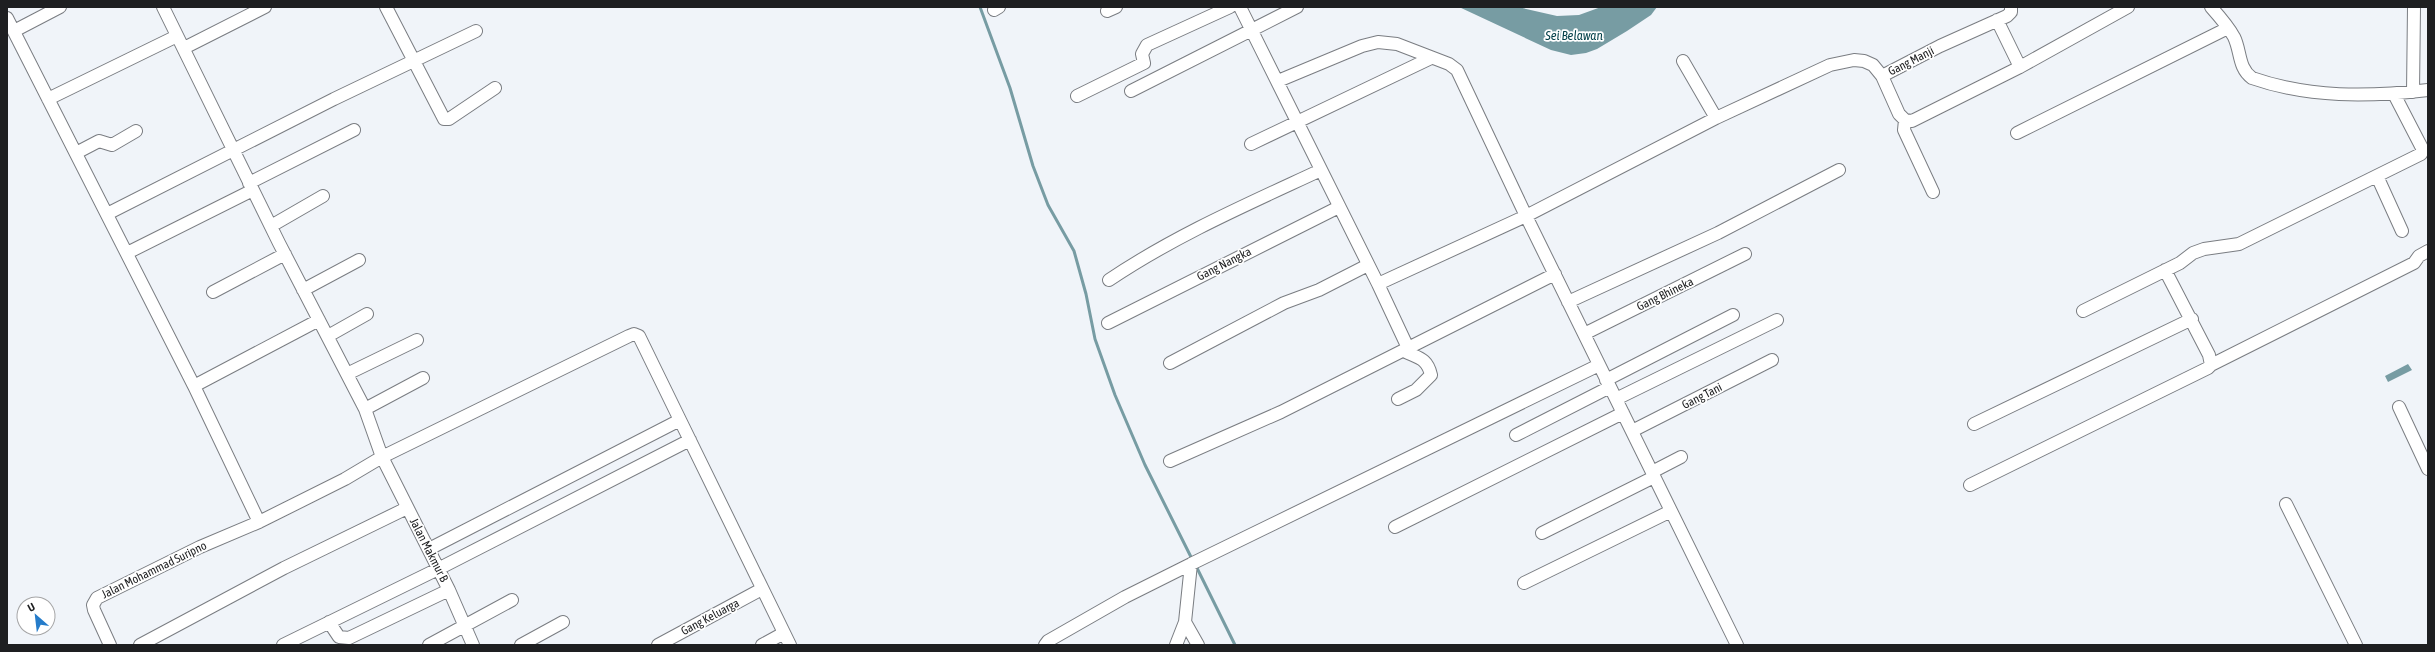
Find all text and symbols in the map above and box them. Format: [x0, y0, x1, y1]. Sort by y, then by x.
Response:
water label: Sei Belawan [1544, 28, 1603, 43]
street label: Gang Manji [1886, 44, 1936, 78]
street label: Gang Nangka [1195, 244, 1253, 284]
street label: Gang Bhineka [1635, 274, 1695, 314]
street label: Gang Tani [1680, 380, 1724, 412]
street label: Jalan Makmur B [407, 516, 451, 585]
street label: Jalan Mohammad Suripno [99, 538, 209, 602]
north arrow [16, 596, 56, 636]
street label: Gang Keluarga [679, 596, 741, 638]
text: U [26, 600, 37, 614]

